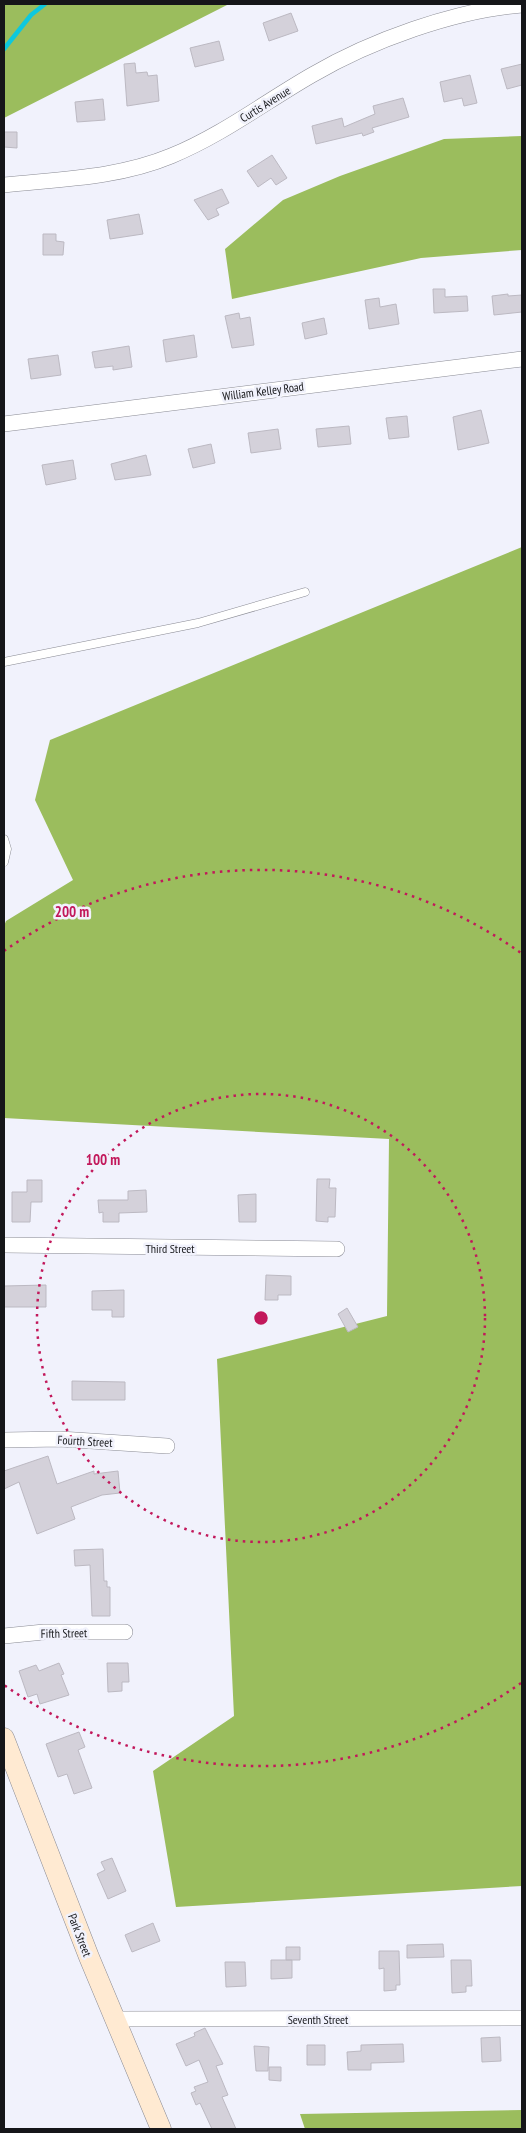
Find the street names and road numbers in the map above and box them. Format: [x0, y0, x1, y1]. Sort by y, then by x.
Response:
street label: Curtis Avenue [237, 83, 293, 125]
street label: William Kelley Road [221, 379, 305, 403]
street label: Third Street [145, 1241, 195, 1256]
street label: Fourth Street [57, 1432, 113, 1450]
street label: Fifth Street [41, 1625, 88, 1641]
street label: Park Street [65, 1911, 95, 1959]
street label: Seventh Street [288, 2012, 349, 2027]

